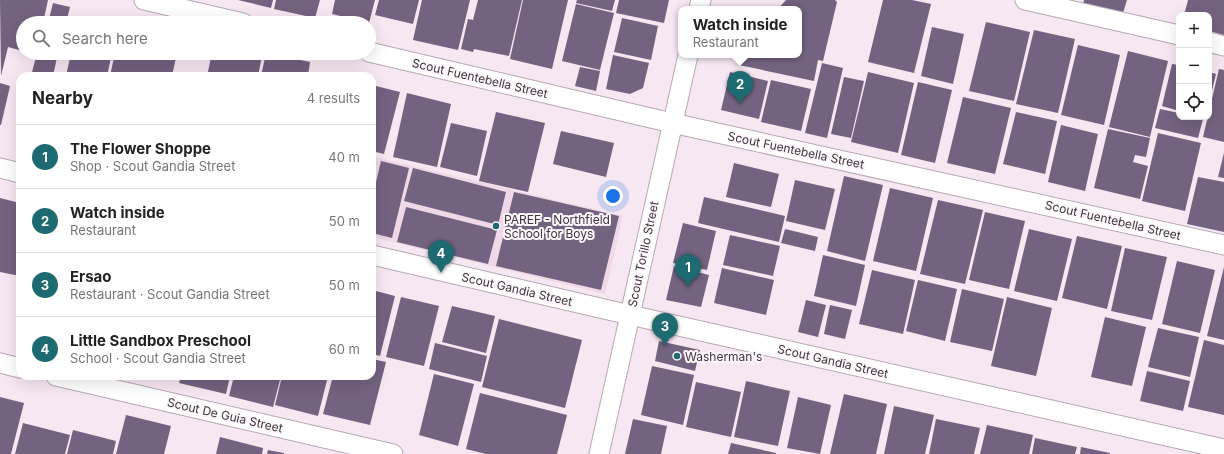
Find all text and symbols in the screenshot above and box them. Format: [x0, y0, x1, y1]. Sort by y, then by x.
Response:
popup [678, 6, 802, 58]
map controls [1176, 12, 1212, 120]
button: + [1176, 12, 1212, 48]
text: Watch inside [693, 15, 787, 34]
search box [16, 16, 376, 60]
icon: search [30, 27, 52, 49]
text: Search here [62, 29, 148, 48]
text: Restaurant [693, 34, 759, 50]
button: − [1176, 48, 1212, 84]
street label: Scout Fuentebella Street [411, 55, 549, 101]
pin: 2 [727, 71, 753, 104]
button: locate [1176, 84, 1212, 120]
text: Nearby [32, 88, 93, 108]
text: 4 results [307, 90, 360, 106]
street label: Scout Fuentebella Street [726, 128, 866, 172]
text: The Flower Shoppe [70, 139, 211, 158]
text: 1 [42, 149, 48, 165]
text: 40 m [328, 149, 360, 165]
text: Shop · Scout Gandia Street [70, 158, 235, 174]
your location [603, 186, 623, 206]
street label: Scout Fuentebella Street [1044, 197, 1182, 243]
street label: Scout Torillo Street [624, 200, 662, 308]
text: Watch inside [70, 203, 165, 222]
place label: PAREF - Northfield School for Boys [504, 212, 610, 241]
text: 2 [41, 213, 49, 229]
text: 50 m [329, 213, 360, 229]
marker: PAREF - Northfield School for Boys [491, 221, 501, 231]
text: Restaurant [70, 222, 136, 238]
pin: 4 [428, 240, 454, 273]
pin: 1 [675, 254, 701, 287]
text: Ersao [70, 267, 112, 286]
street label: Scout Gandia Street [460, 269, 574, 309]
text: 3 [41, 277, 49, 293]
text: 50 m [329, 277, 360, 293]
text: Restaurant · Scout Gandia Street [70, 286, 270, 302]
pin: 3 [652, 313, 678, 346]
text: Little Sandbox Preschool [70, 331, 251, 350]
text: 4 [41, 341, 49, 357]
text: 60 m [329, 341, 360, 357]
street label: Scout Gandia Street [776, 341, 890, 381]
place label: Washerman's [685, 349, 762, 364]
text: School · Scout Gandia Street [70, 350, 246, 366]
marker: Washerman's [672, 351, 682, 361]
street label: Scout De Guia Street [166, 394, 284, 436]

